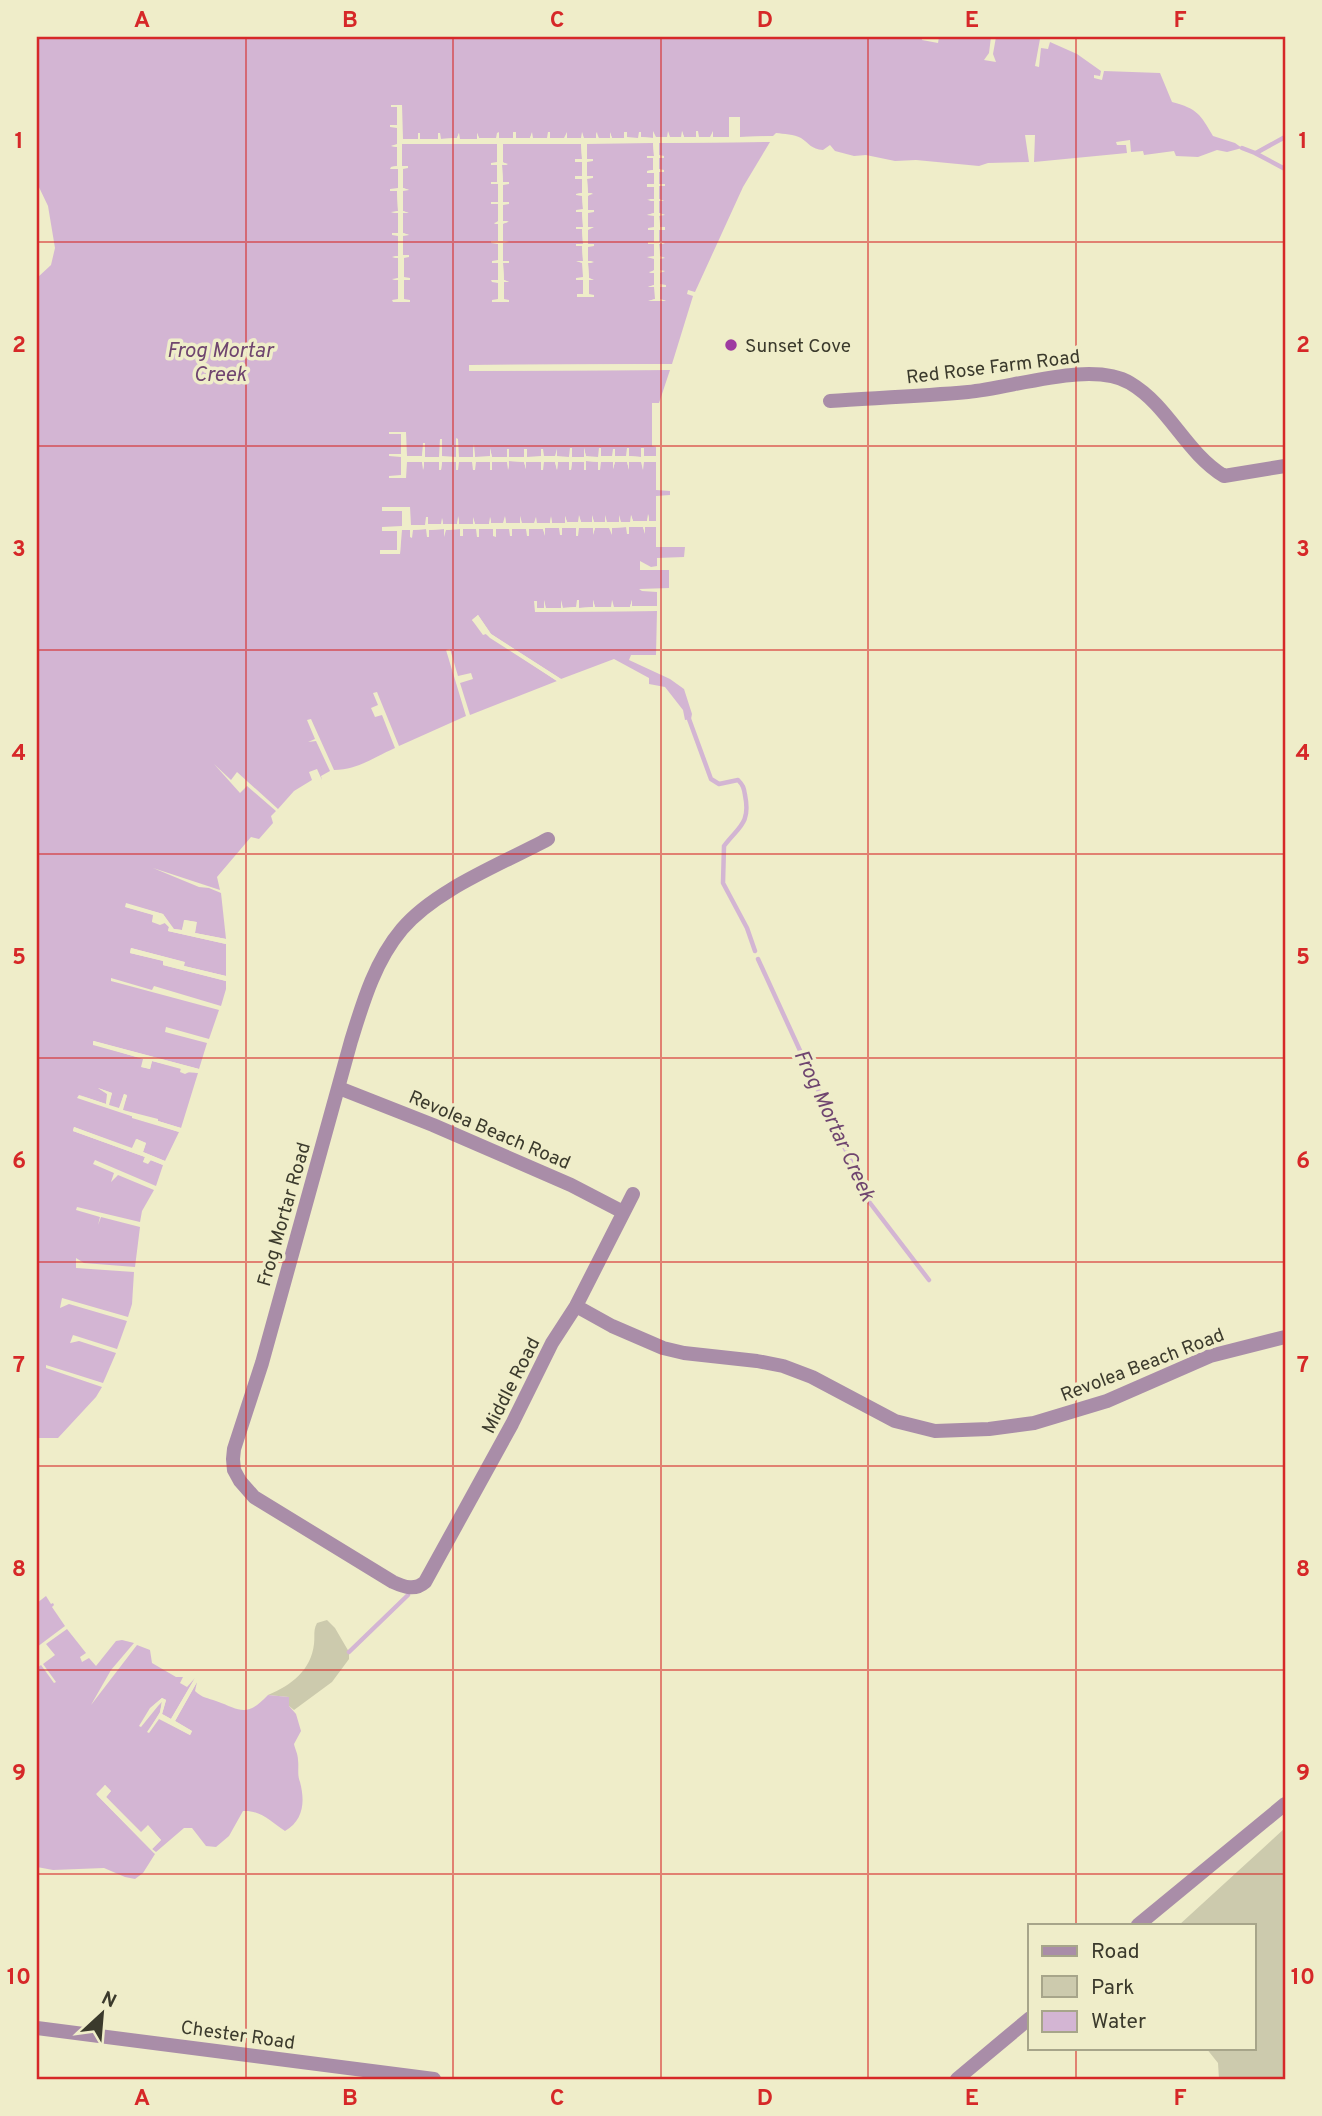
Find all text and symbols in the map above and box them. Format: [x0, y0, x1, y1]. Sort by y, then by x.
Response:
text: A [134, 7, 150, 36]
text: B [342, 7, 358, 36]
text: C [550, 7, 564, 36]
text: D [757, 7, 773, 36]
text: E [965, 7, 979, 36]
text: F [1173, 7, 1187, 36]
text: 1 [14, 128, 24, 157]
text: 1 [1298, 128, 1308, 157]
text: 2 [12, 332, 26, 361]
text: 2 [1296, 332, 1310, 361]
place label: Sunset Cove [745, 335, 851, 359]
marker: Sunset Cove [723, 337, 739, 353]
water label: Frog Mortar Creek [167, 338, 275, 389]
street label: Red Rose Farm Road [905, 345, 1082, 391]
text: 3 [12, 536, 26, 565]
text: 3 [1296, 536, 1310, 565]
text: 4 [12, 740, 26, 769]
text: 4 [1296, 740, 1310, 769]
text: 5 [12, 944, 26, 973]
text: 5 [1296, 944, 1310, 973]
water label: Frog Mortar Creek [787, 1046, 881, 1206]
street label: Revolea Beach Road [405, 1086, 574, 1176]
street label: Frog Mortar Road [253, 1140, 317, 1289]
text: 6 [12, 1148, 26, 1177]
text: 6 [1296, 1148, 1310, 1177]
street label: Revolea Beach Road [1057, 1324, 1228, 1408]
street label: Middle Road [477, 1334, 546, 1438]
text: 7 [13, 1352, 25, 1381]
text: 7 [1297, 1352, 1309, 1381]
text: 8 [12, 1556, 26, 1585]
text: 8 [1296, 1556, 1310, 1585]
text: 9 [12, 1760, 26, 1789]
text: 9 [1296, 1760, 1310, 1789]
legend [1028, 1924, 1256, 2050]
text: Road [1091, 1939, 1140, 1966]
text: 10 [7, 1964, 31, 1993]
text: 10 [1291, 1964, 1315, 1993]
text: Park [1091, 1975, 1134, 2002]
north arrow [66, 1980, 136, 2050]
text: N [97, 1987, 120, 2014]
text: Water [1091, 2009, 1146, 2036]
street label: Chester Road [179, 2016, 296, 2056]
text: A [134, 2085, 150, 2114]
text: B [342, 2085, 358, 2114]
text: C [550, 2085, 564, 2114]
text: D [757, 2085, 773, 2114]
text: E [965, 2085, 979, 2114]
text: F [1173, 2085, 1187, 2114]

